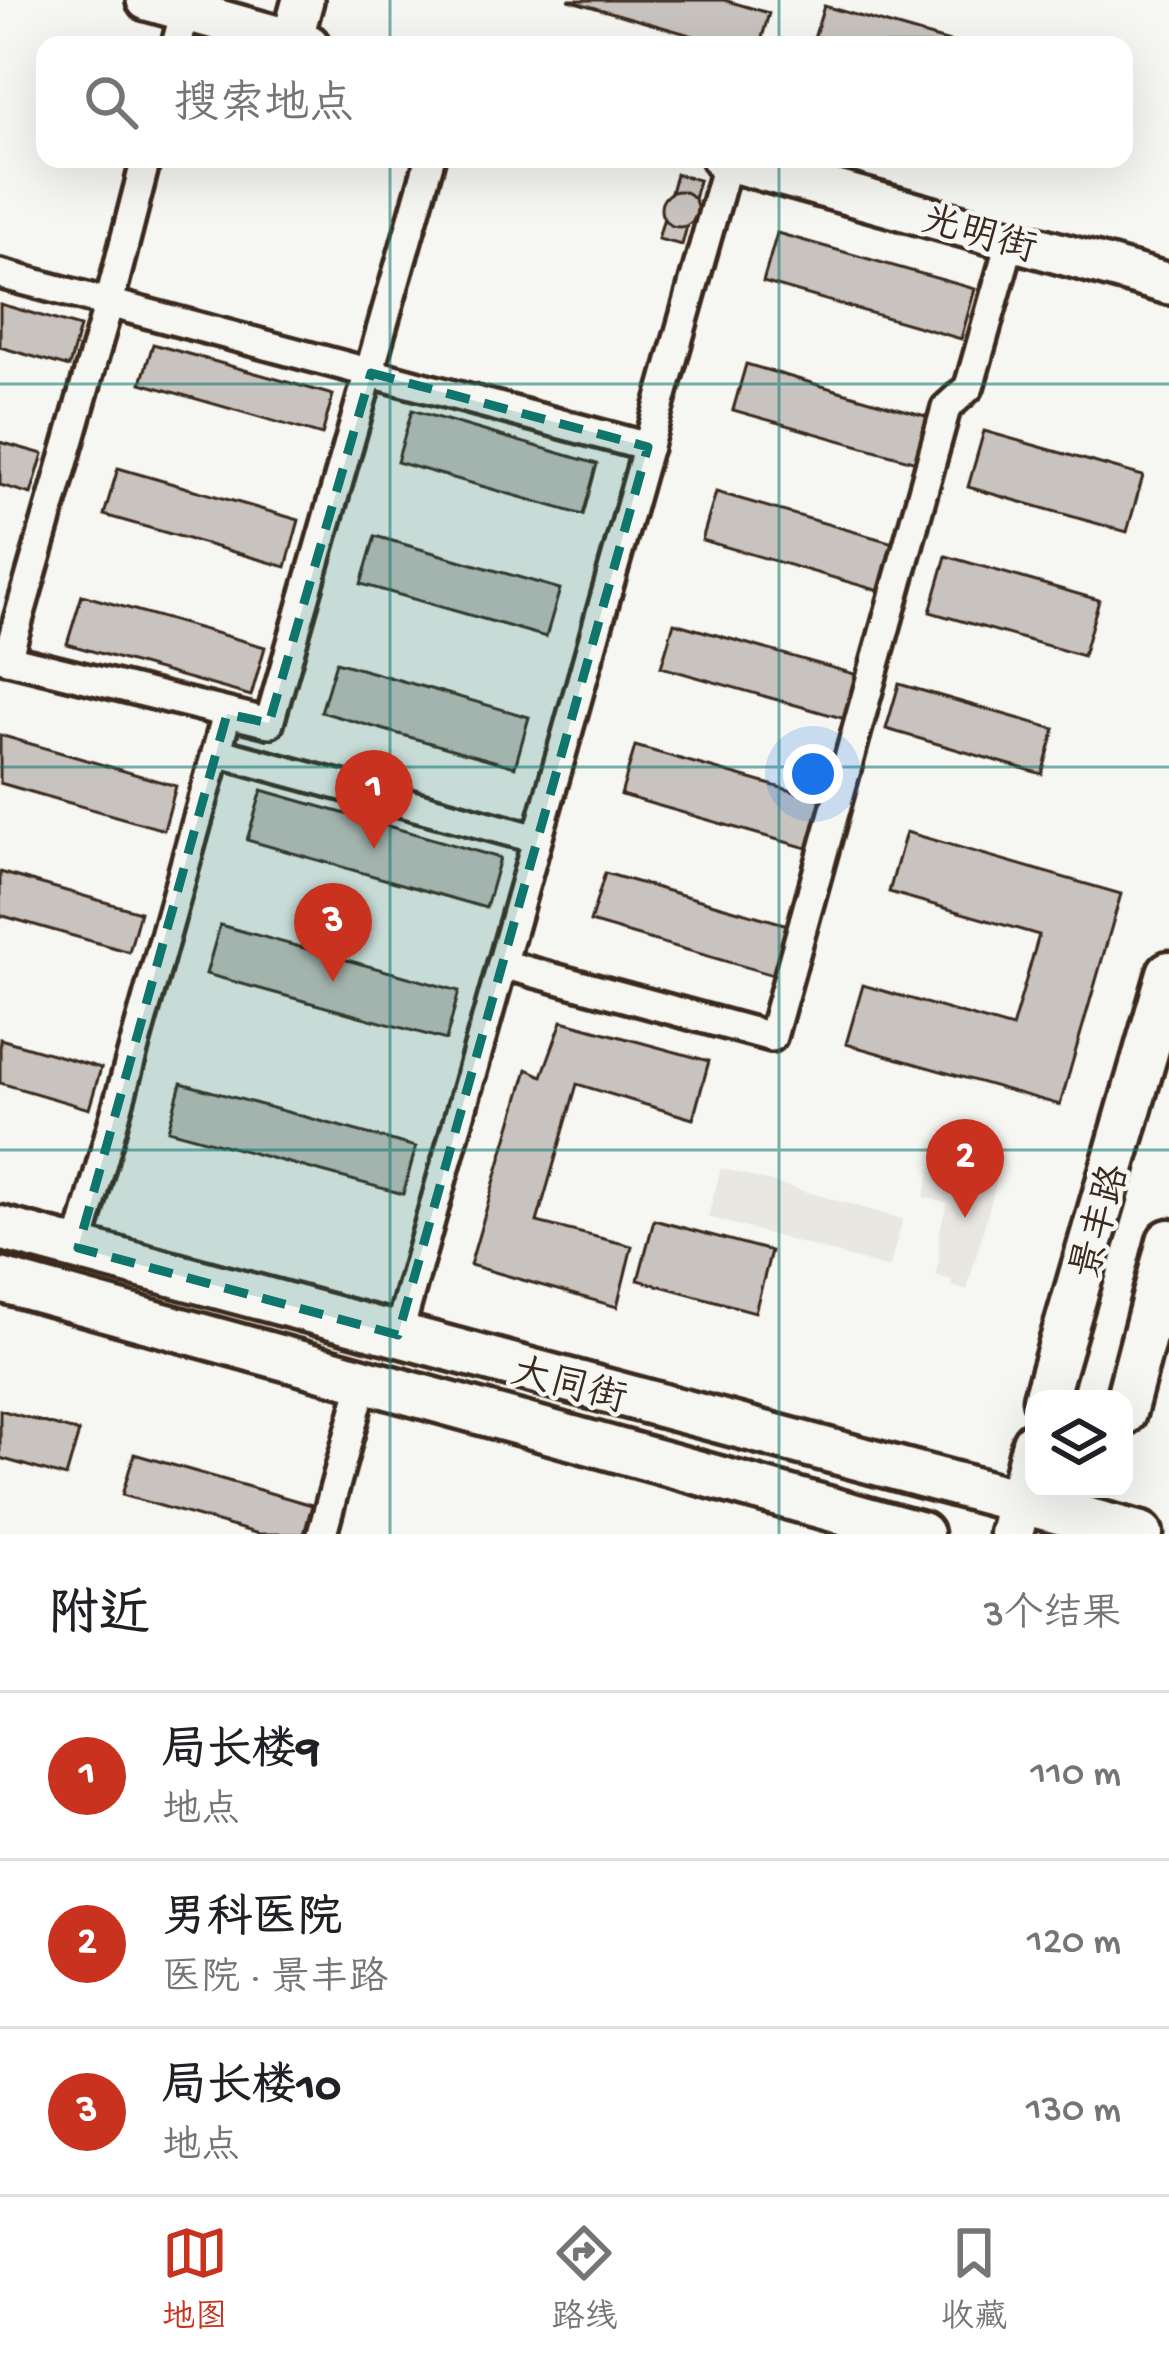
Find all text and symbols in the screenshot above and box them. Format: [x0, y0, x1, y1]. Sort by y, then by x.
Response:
search box [36, 36, 1133, 168]
icon: search [78, 69, 144, 135]
text: 搜索地点 [174, 81, 354, 134]
street label: 光明街 [915, 199, 1041, 276]
your location [783, 744, 843, 804]
pin: 1 [335, 750, 413, 849]
pin: 3 [294, 883, 372, 982]
pin: 2 [926, 1119, 1004, 1218]
street label: 景丰路 [1063, 1160, 1142, 1286]
street label: 大同街 [506, 1350, 631, 1426]
map controls [1025, 1390, 1133, 1498]
button: layers [1025, 1390, 1133, 1498]
text: 附近 [48, 1589, 150, 1649]
text: 3个结果 [984, 1594, 1121, 1640]
text: 局长楼9 [162, 1727, 320, 1780]
text: 1 [79, 1753, 95, 1799]
text: 110 m [1030, 1753, 1121, 1799]
text: 地点 [162, 1790, 240, 1836]
text: 男科医院 [162, 1895, 342, 1948]
text: 2 [77, 1921, 97, 1967]
text: 120 m [1027, 1921, 1121, 1967]
text: 医院 · 景丰路 [162, 1958, 388, 2004]
text: 局长楼10 [162, 2063, 341, 2116]
text: 3 [77, 2089, 97, 2135]
text: 130 m [1026, 2089, 1121, 2135]
text: 地点 [162, 2126, 240, 2172]
tab: 地图 [162, 2220, 228, 2339]
tab: 路线 [551, 2220, 617, 2339]
tab: 收藏 [941, 2220, 1007, 2339]

